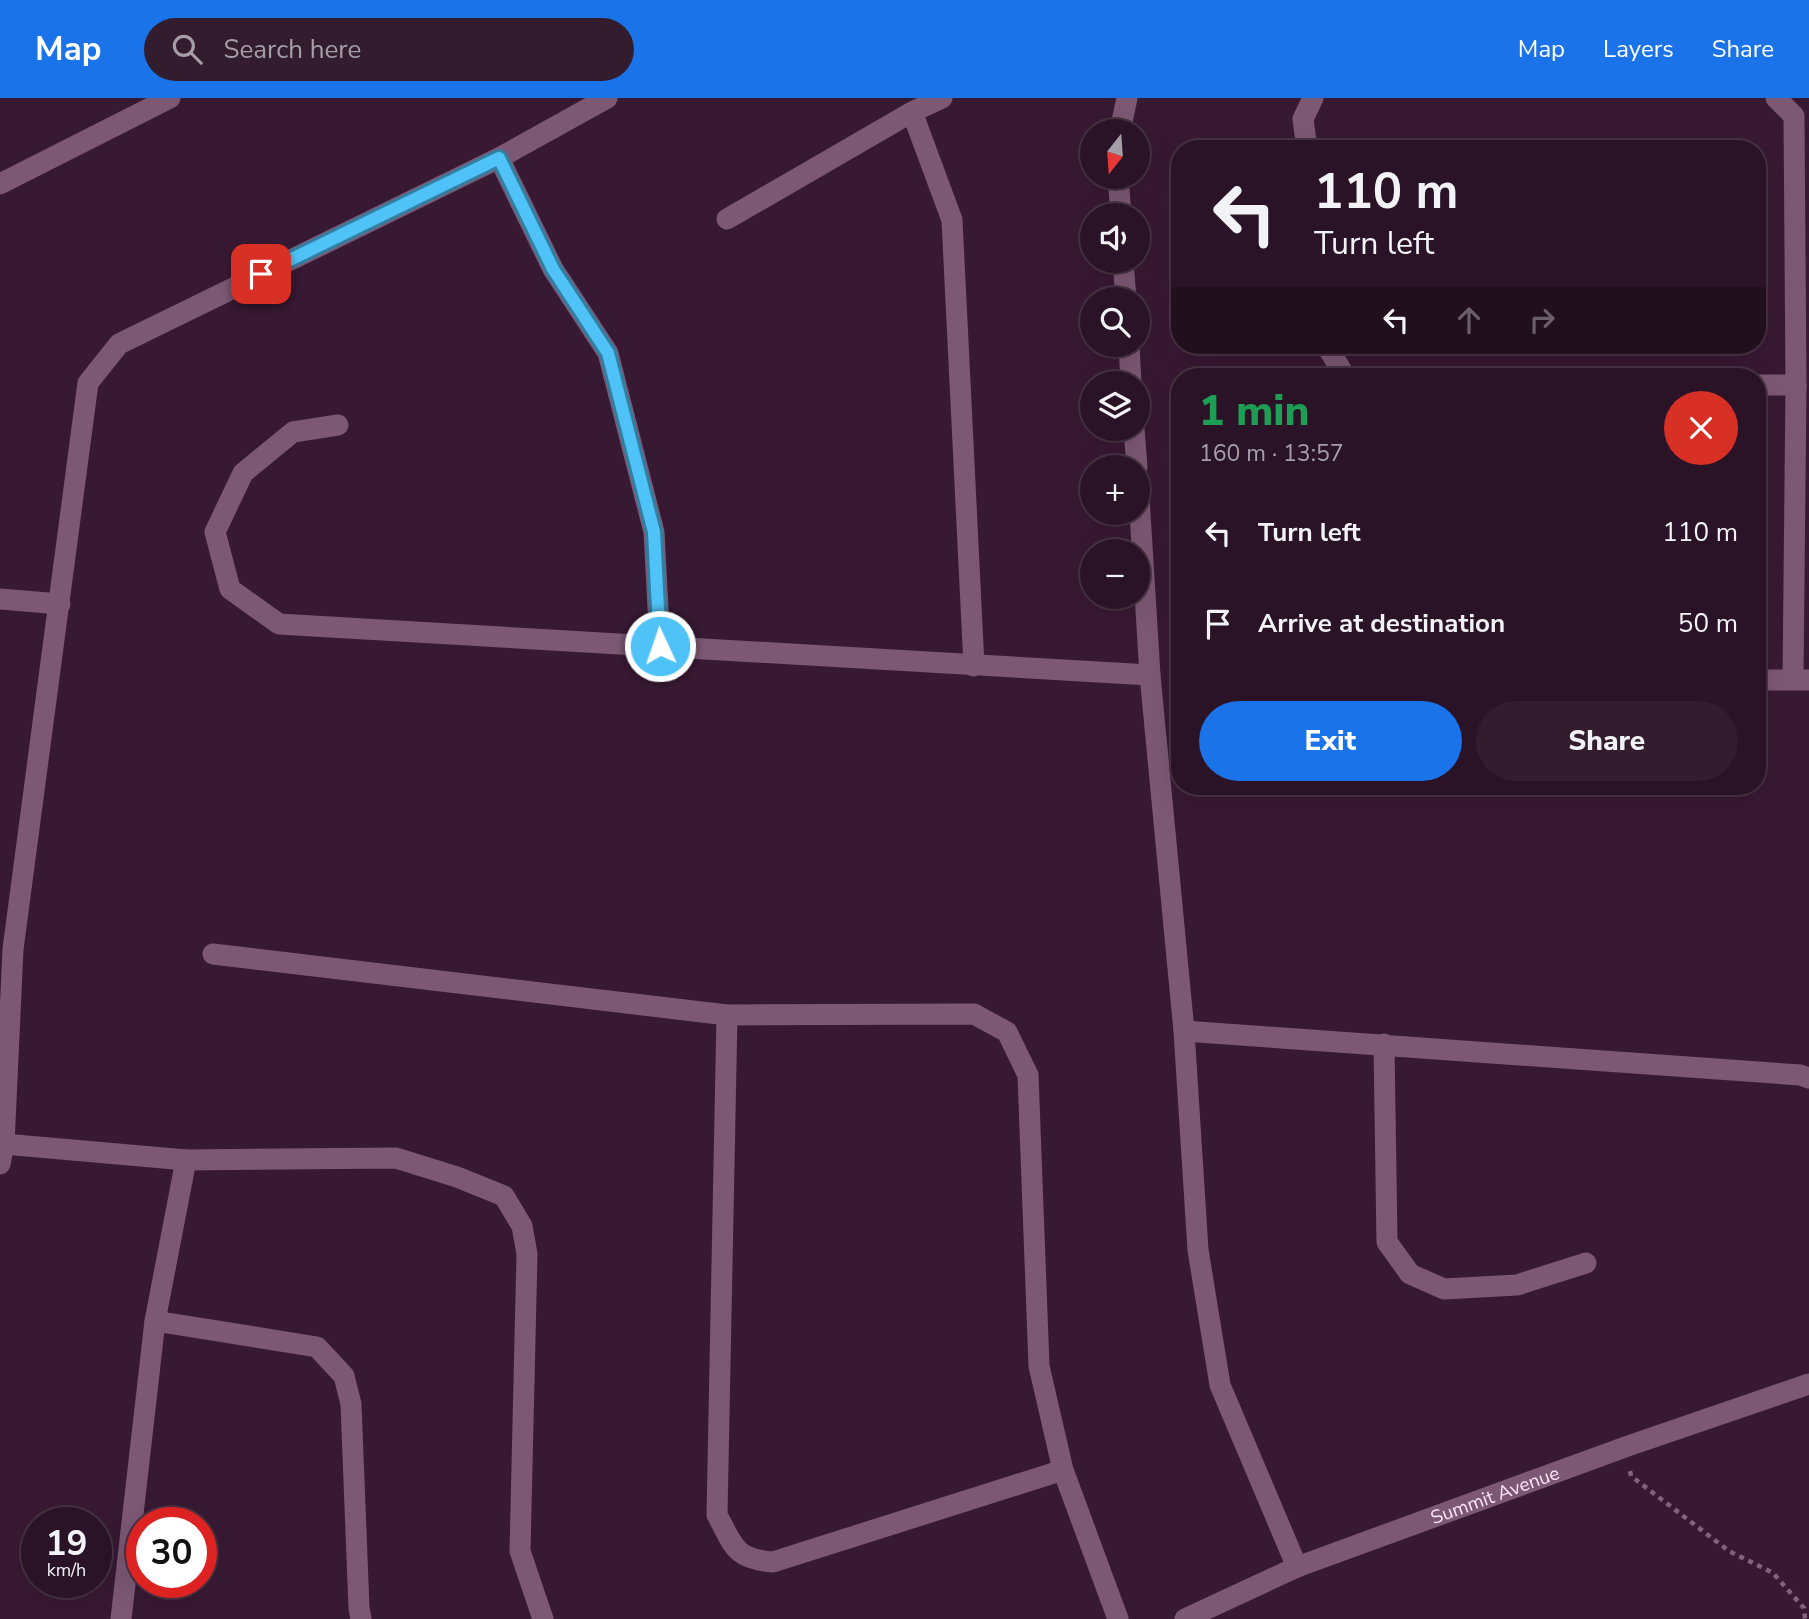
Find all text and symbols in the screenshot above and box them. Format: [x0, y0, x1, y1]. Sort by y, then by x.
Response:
search box [144, 18, 634, 81]
text: Map [35, 27, 102, 72]
icon: search [168, 30, 206, 68]
text: Search here [224, 32, 361, 67]
text: Map [1518, 33, 1565, 65]
text: Layers [1603, 33, 1674, 65]
text: Share [1712, 33, 1774, 65]
north arrow [1080, 119, 1150, 189]
map controls [1080, 119, 1150, 609]
text: 110 m [1314, 158, 1458, 225]
icon: left [1199, 168, 1290, 259]
button: sound [1080, 203, 1150, 273]
text: Turn left [1314, 222, 1434, 265]
pin [231, 244, 291, 304]
icon: arrive [242, 255, 280, 293]
button: search [1080, 287, 1150, 357]
icon: left [1377, 301, 1415, 339]
icon: ahead [1450, 301, 1488, 339]
icon: right [1523, 301, 1561, 339]
button: layers [1080, 371, 1150, 441]
text: 1 min [1199, 383, 1309, 440]
button: close [1664, 391, 1738, 465]
text: 160 m · 13:57 [1199, 438, 1344, 469]
button: + [1080, 455, 1150, 525]
icon: left [1199, 514, 1237, 552]
text: Turn left [1258, 515, 1361, 550]
text: 110 m [1662, 515, 1738, 550]
button: − [1080, 539, 1150, 609]
icon: arrive [1199, 605, 1237, 643]
text: Arrive at destination [1258, 606, 1505, 641]
text: 50 m [1678, 606, 1738, 641]
position arrow [623, 609, 697, 683]
button: Exit [1199, 701, 1462, 781]
button: Share [1476, 701, 1738, 781]
street label: Summit Avenue [1427, 1460, 1563, 1531]
speed limit sign: 30 [126, 1507, 217, 1598]
text: 19 [45, 1520, 88, 1567]
text: km/h [47, 1558, 86, 1582]

